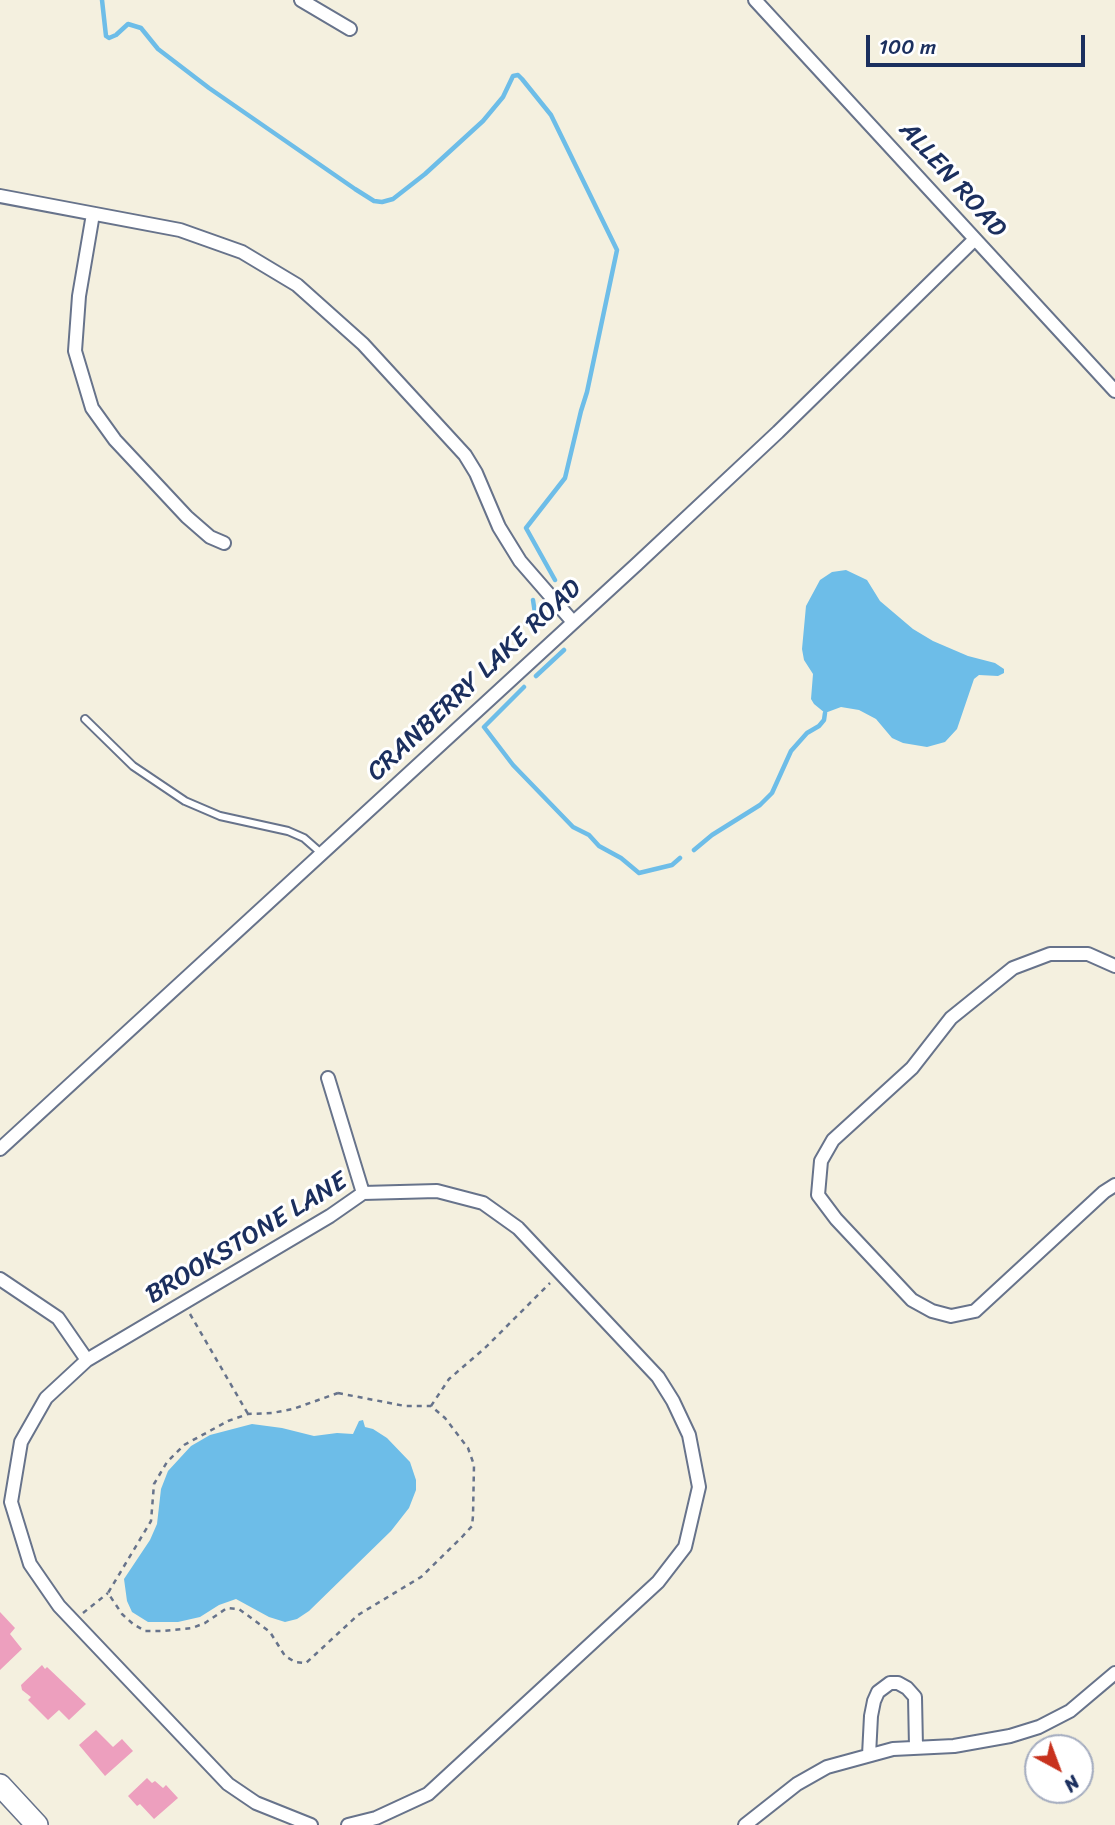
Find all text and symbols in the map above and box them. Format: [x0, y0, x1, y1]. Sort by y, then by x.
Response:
scale bar [870, 21, 1089, 65]
text: 100 m [879, 28, 936, 66]
street label: ALLEN ROAD [892, 115, 1012, 245]
street label: CRANBERRY LAKE ROAD [361, 574, 589, 788]
street label: BROOKSTONE LANE [140, 1166, 354, 1312]
north arrow [1024, 1734, 1094, 1804]
text: N [1056, 1767, 1088, 1800]

